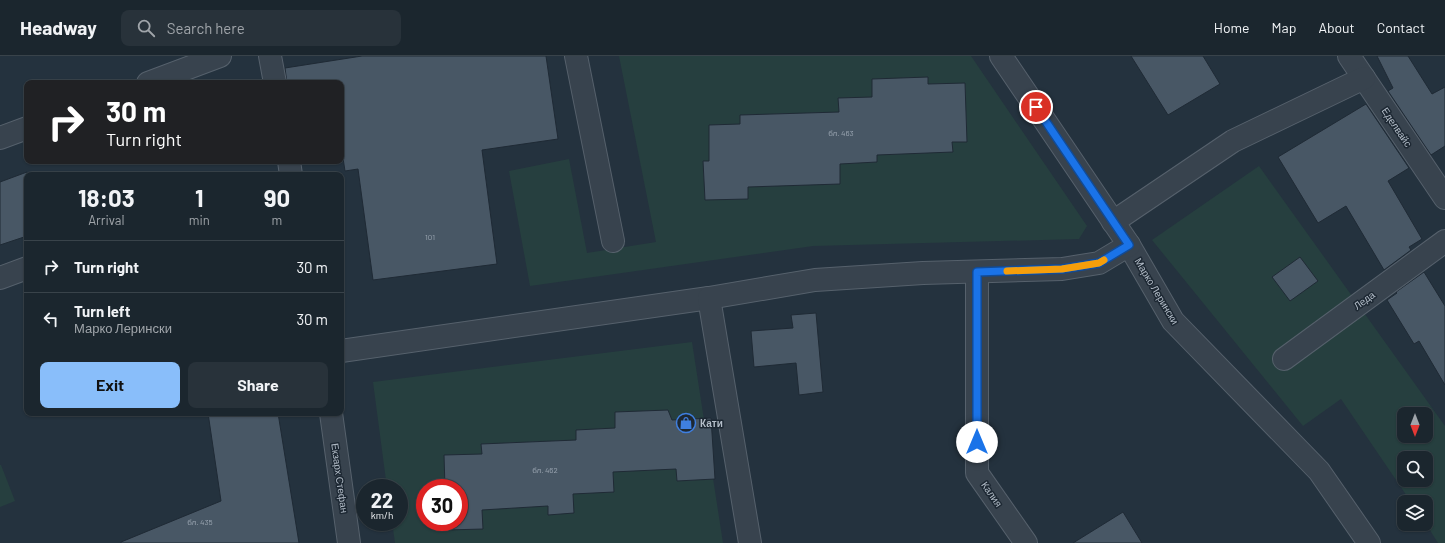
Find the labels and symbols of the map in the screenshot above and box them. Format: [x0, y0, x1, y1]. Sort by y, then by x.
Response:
pin [1019, 90, 1053, 124]
street label: Еделвайс [1379, 105, 1415, 149]
house number: бл. 463 [828, 128, 854, 138]
house number: 101 [425, 232, 435, 242]
street label: Марко Лерински [1132, 256, 1182, 326]
street label: Леда [1351, 288, 1377, 312]
north arrow [1397, 407, 1433, 443]
shop icon: Кати [675, 412, 697, 434]
place label: Кати [700, 417, 723, 429]
position arrow [956, 421, 998, 463]
street label: Екзарх Стефан [329, 442, 351, 514]
house number: бл. 462 [532, 465, 558, 475]
speed limit sign: 30 [416, 479, 468, 531]
street label: Калия [979, 479, 1005, 509]
house number: бл. 435 [187, 517, 213, 527]

